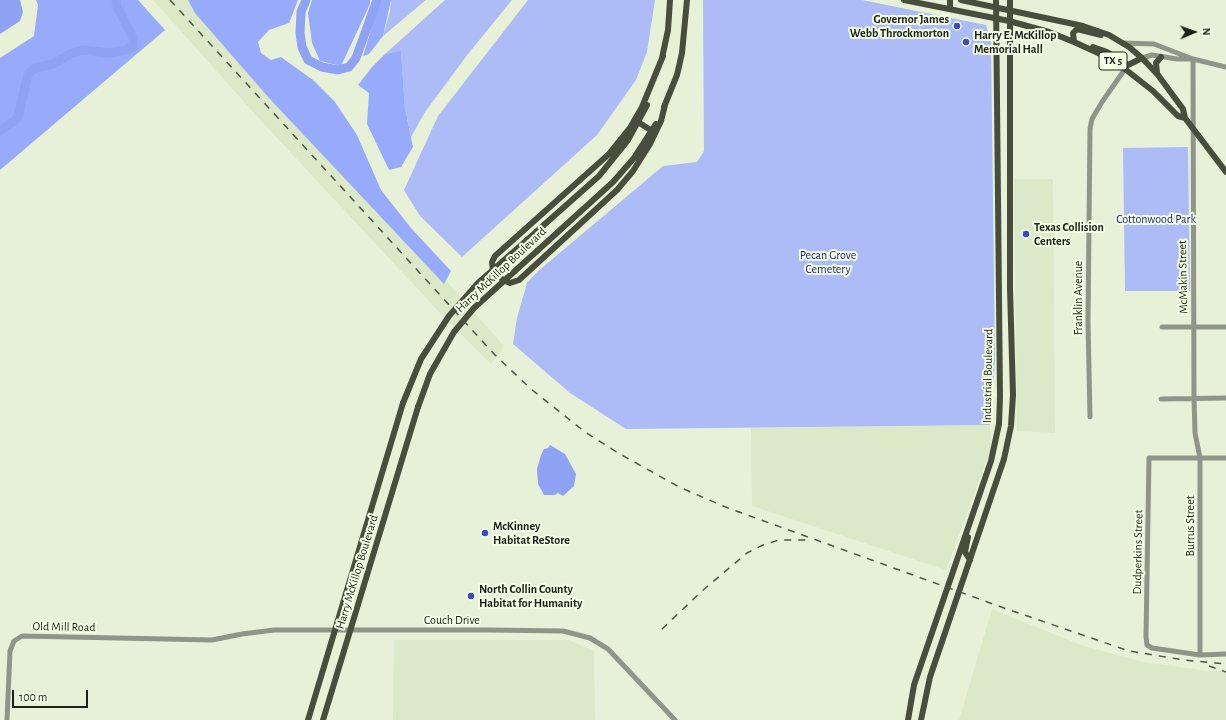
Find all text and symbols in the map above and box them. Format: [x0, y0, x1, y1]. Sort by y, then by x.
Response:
place label: Governor James Webb Throckmorton [850, 12, 949, 40]
north arrow [1174, 12, 1214, 52]
marker: Governor James Webb Throckmorton [952, 21, 962, 31]
place label: Harry E. McKillop Memorial Hall [974, 28, 1056, 56]
text: N [1201, 28, 1212, 36]
marker: Harry E. McKillop Memorial Hall [961, 37, 971, 47]
road number: TX 5 [1099, 52, 1127, 70]
park label: Cottonwood Park [1116, 212, 1196, 226]
place label: Texas Collision Centers [1034, 220, 1104, 248]
street label: Harry McKillop Boulevard [453, 224, 549, 316]
marker: Texas Collision Centers [1021, 229, 1031, 239]
street label: McMakin Street [1175, 240, 1191, 314]
park label: Pecan Grove Cemetery [800, 248, 856, 276]
street label: Franklin Avenue [1071, 261, 1085, 335]
street label: Industrial Boulevard [980, 329, 996, 423]
street label: Burrus Street [1183, 496, 1197, 556]
street label: Dudperkins Street [1130, 509, 1146, 595]
street label: Harry McKillop Boulevard [333, 513, 381, 631]
place label: McKinney Habitat ReStore [493, 519, 570, 547]
marker: McKinney Habitat ReStore [480, 528, 490, 538]
place label: North Collin County Habitat for Humanity [479, 582, 582, 610]
marker: North Collin County Habitat for Humanity [466, 591, 476, 601]
street label: Couch Drive [424, 613, 480, 627]
street label: Old Mill Road [32, 619, 96, 635]
scale bar [14, 682, 90, 708]
text: 100 m [19, 691, 47, 703]

